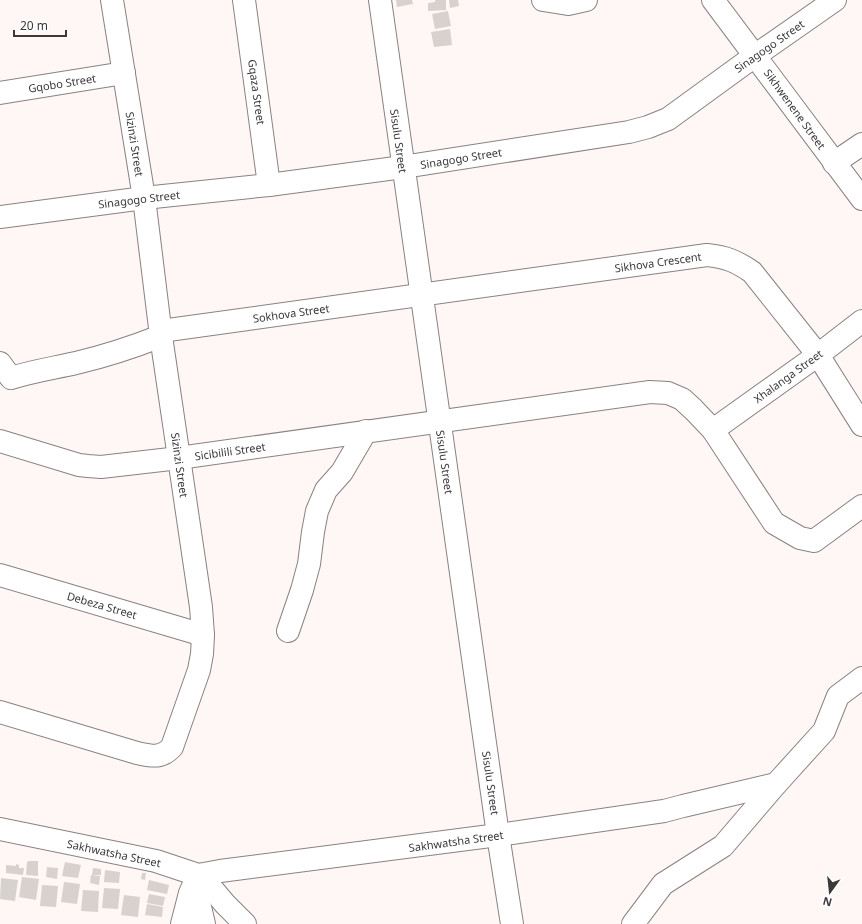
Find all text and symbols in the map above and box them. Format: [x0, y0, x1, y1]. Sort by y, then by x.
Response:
scale bar [14, 12, 66, 38]
street label: Sinagogo Street [731, 16, 807, 76]
text: 20 m [20, 17, 48, 34]
street label: Gqaza Street [245, 58, 269, 126]
street label: Sikhwenene Street [761, 66, 829, 152]
street label: Gqobo Street [27, 70, 97, 96]
street label: Sisulu Street [387, 108, 411, 174]
street label: Sizinzi Street [122, 111, 148, 177]
street label: Sinagogo Street [419, 144, 503, 172]
street label: Sinagogo Street [97, 187, 181, 211]
street label: Sikhova Crescent [614, 248, 702, 276]
street label: Sokhova Street [252, 300, 330, 326]
street label: Xhalanga Street [751, 346, 825, 406]
street label: Sisulu Street [433, 429, 457, 495]
street label: Sizinzi Street [168, 432, 192, 498]
street label: Sicibilili Street [194, 439, 266, 463]
street label: Debeza Street [65, 588, 139, 622]
street label: Sisulu Street [479, 750, 503, 816]
street label: Sakhwatsha Street [408, 827, 504, 855]
street label: Sakhwatsha Street [66, 836, 162, 870]
north arrow [810, 872, 850, 912]
text: N [821, 894, 834, 911]

